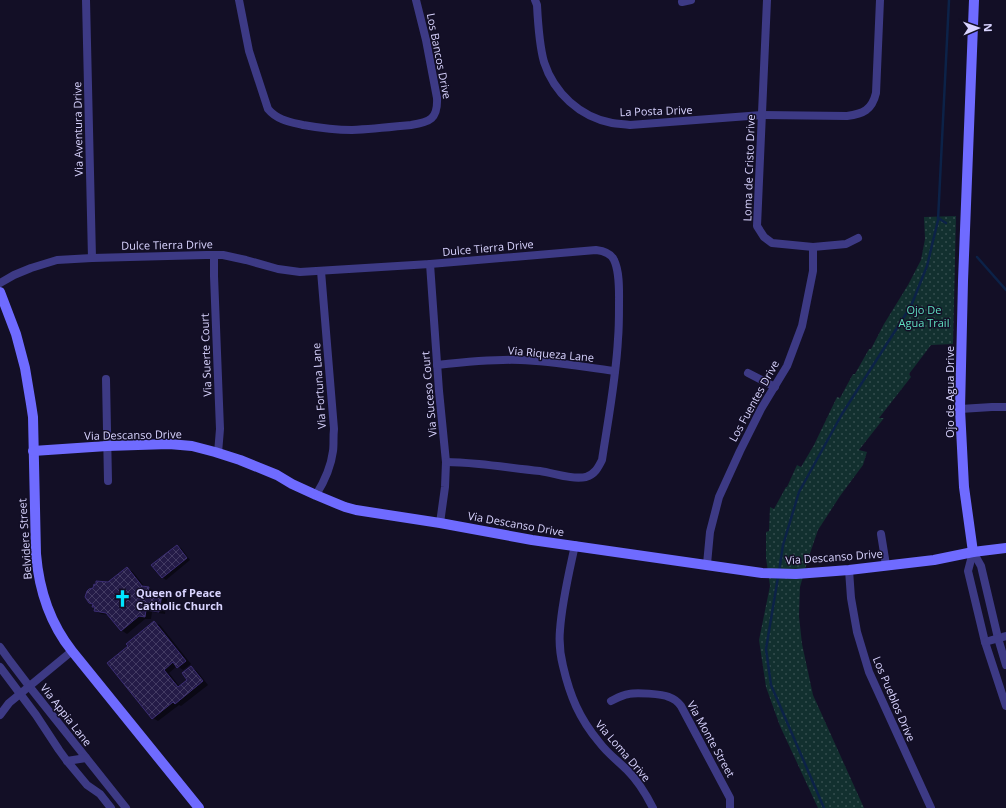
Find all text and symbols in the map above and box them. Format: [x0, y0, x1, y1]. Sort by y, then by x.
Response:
north arrow [958, 8, 998, 48]
street label: Los Bancos Drive [424, 12, 455, 100]
text: N [981, 23, 996, 32]
street label: Via Aventura Drive [69, 82, 86, 177]
street label: La Posta Drive [619, 102, 693, 119]
street label: Loma de Cristo Drive [739, 114, 758, 222]
street label: Dulce Tierra Drive [121, 236, 213, 253]
street label: Dulce Tierra Drive [442, 236, 534, 259]
park label: Ojo De Agua Trail [899, 302, 949, 330]
street label: Via Suerte Court [197, 313, 214, 397]
street label: Via Fortuna Lane [308, 342, 329, 430]
street label: Via Riqueza Lane [507, 342, 595, 365]
street label: Ojo de Agua Drive [942, 346, 957, 438]
street label: Via Suceso Court [417, 351, 440, 438]
street label: Los Fuentes Drive [725, 357, 782, 444]
street label: Via Descanso Drive [84, 426, 182, 443]
street label: Belvidere Street [14, 498, 35, 580]
street label: Via Descanso Drive [467, 508, 565, 539]
street label: Via Descanso Drive [785, 546, 883, 567]
place label: Queen of Peace Catholic Church [136, 585, 223, 613]
church icon: Queen of Peace Catholic Church [113, 589, 133, 609]
street label: Los Pueblos Drive [870, 654, 919, 744]
street label: Via Appia Lane [37, 680, 95, 749]
street label: Via Monte Street [684, 698, 739, 780]
street label: Via Loma Drive [593, 717, 654, 785]

